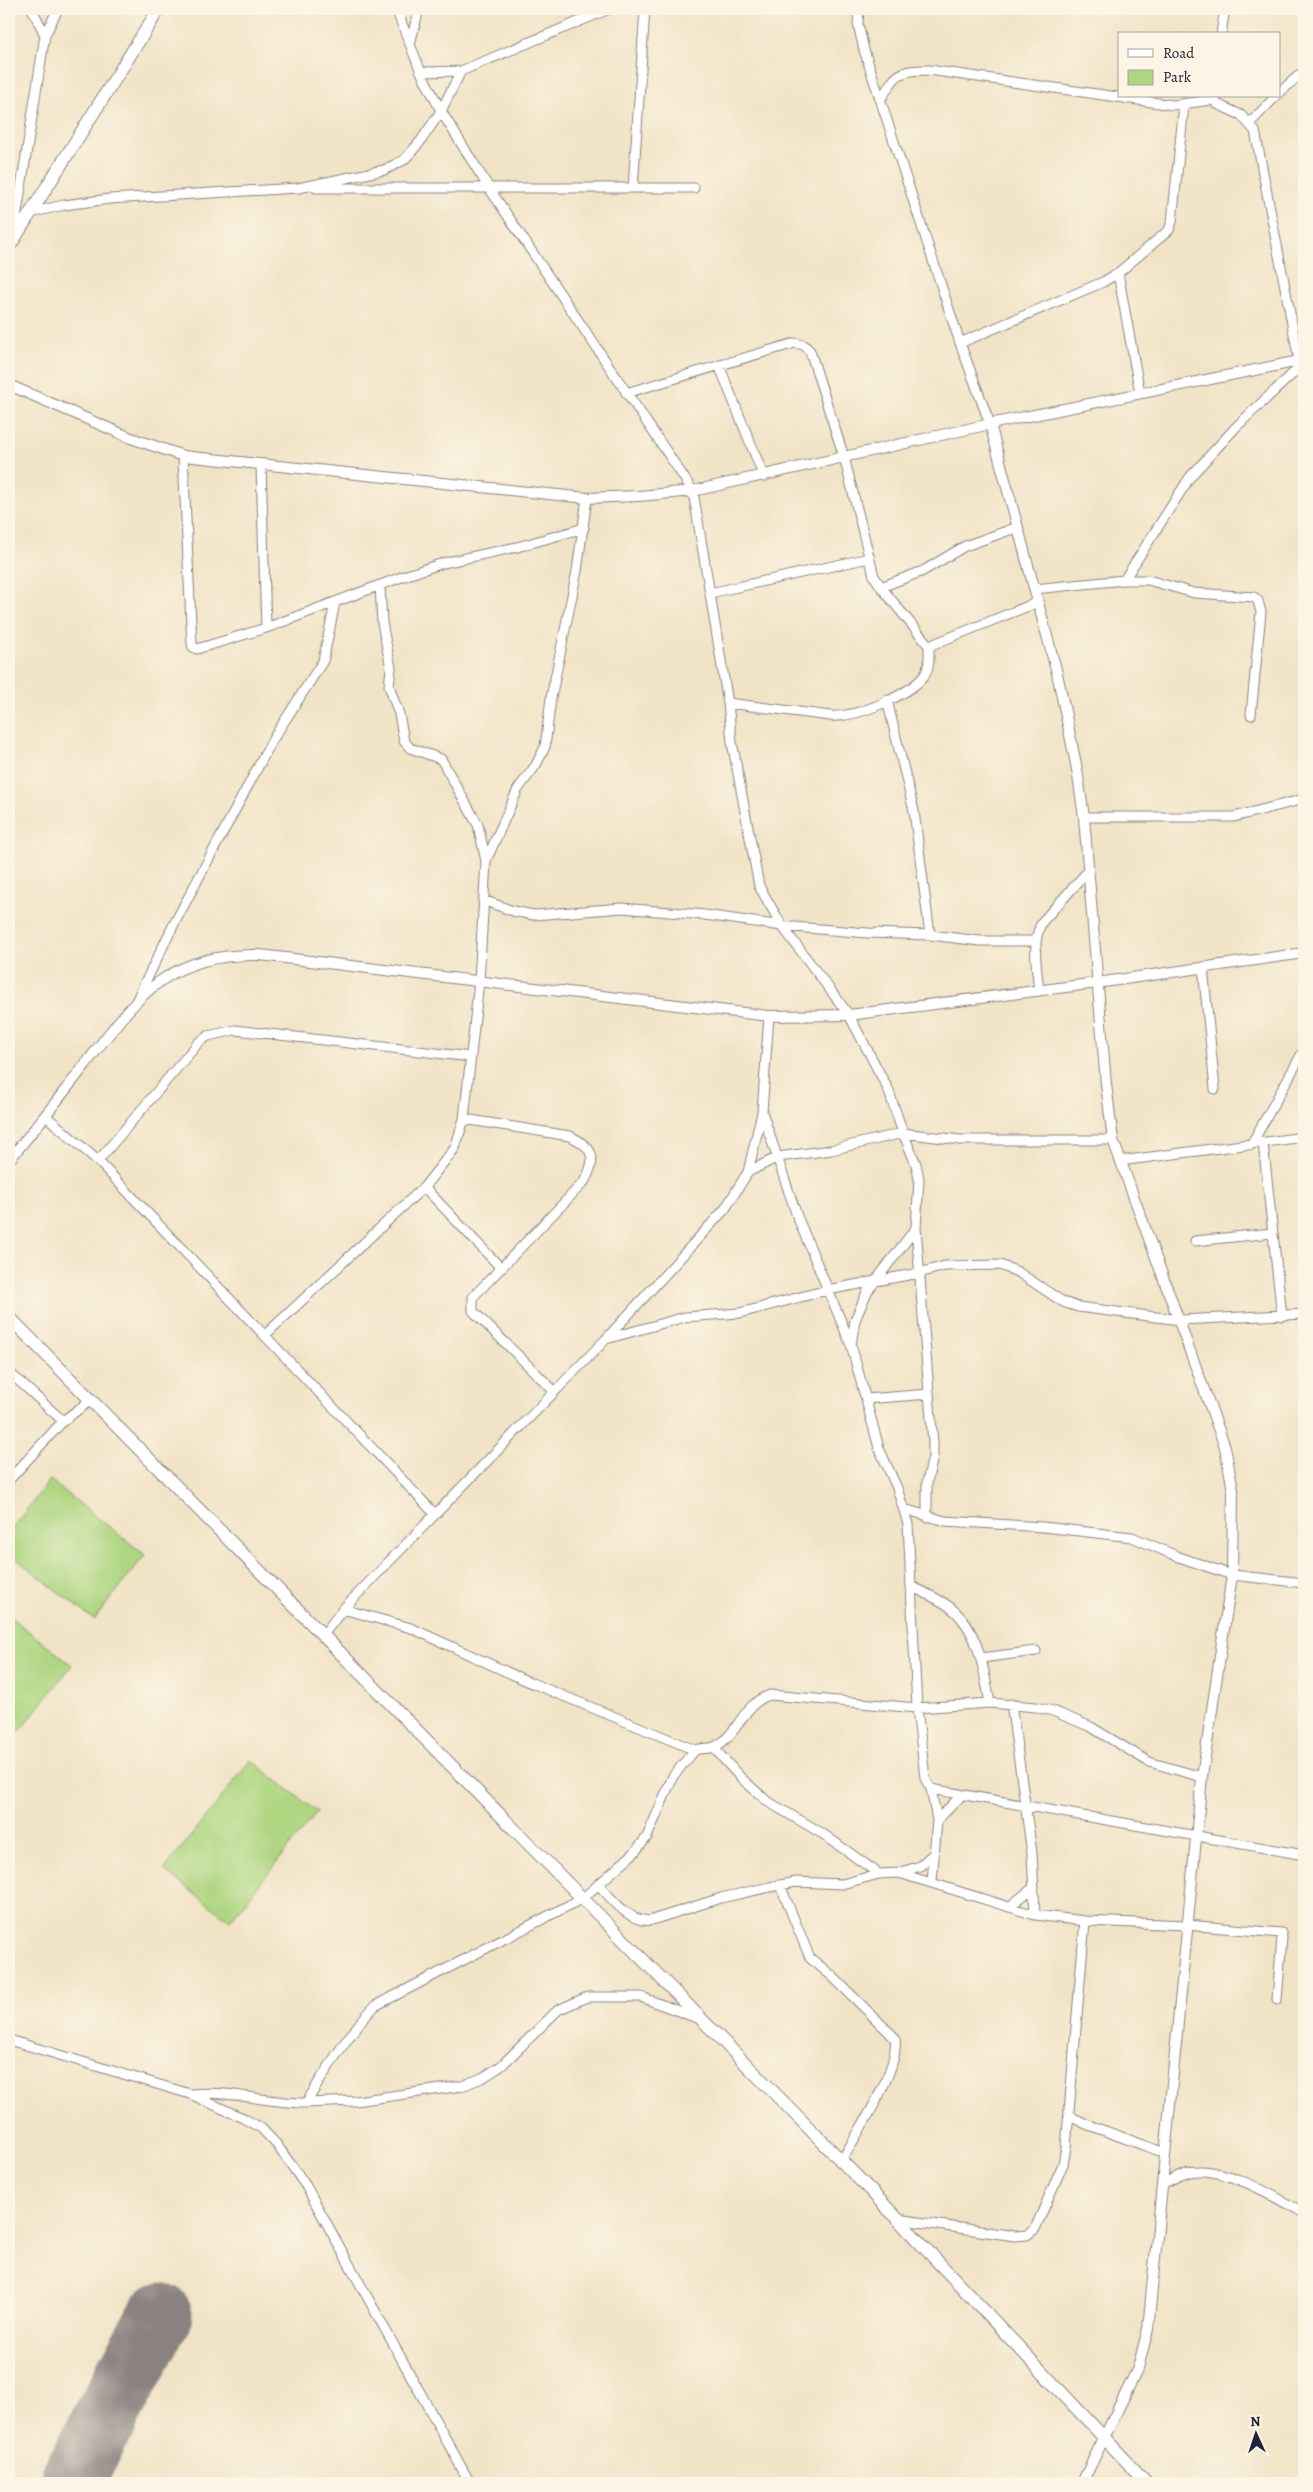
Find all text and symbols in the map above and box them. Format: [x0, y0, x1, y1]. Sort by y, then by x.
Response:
legend [1118, 32, 1280, 98]
text: Road [1163, 43, 1195, 63]
text: Park [1163, 67, 1192, 87]
north arrow [1230, 2410, 1280, 2460]
text: N [1250, 2412, 1261, 2431]

